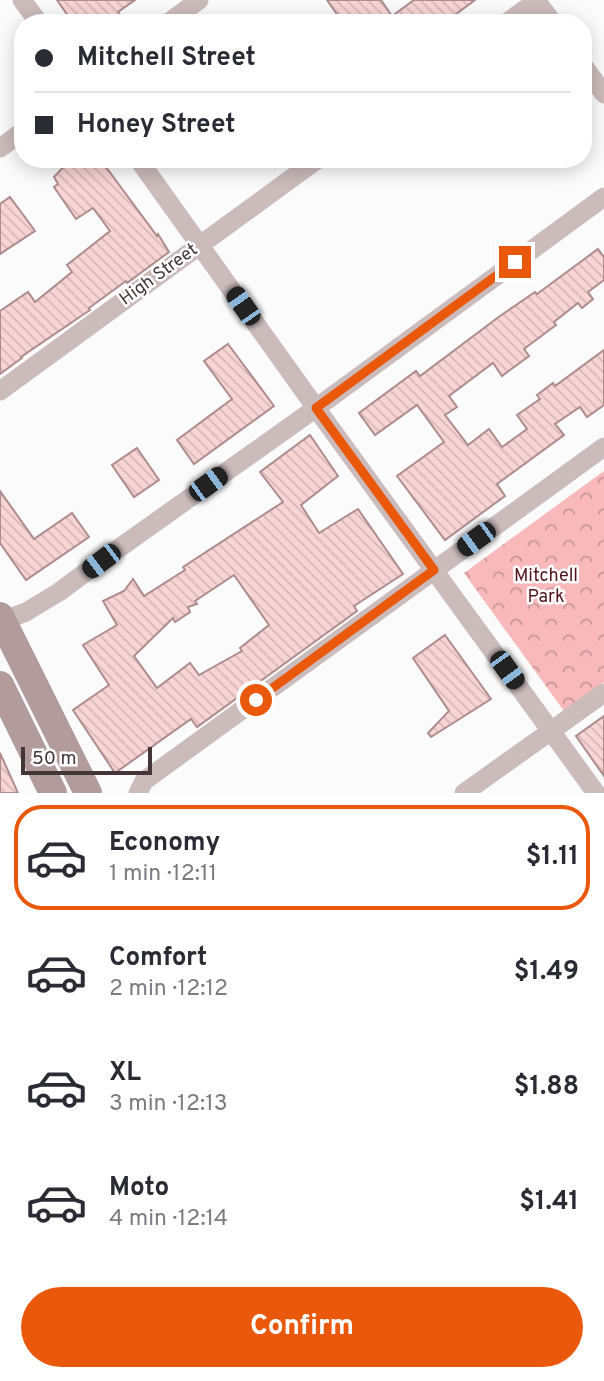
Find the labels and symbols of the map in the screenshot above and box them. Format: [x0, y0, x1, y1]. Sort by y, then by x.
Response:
street label: High Street [115, 239, 203, 311]
route end [499, 246, 531, 278]
car [223, 283, 264, 329]
car [185, 463, 232, 505]
car [453, 518, 500, 560]
car [78, 540, 125, 582]
park label: Mitchell Park [514, 565, 578, 609]
car [487, 647, 528, 693]
route start [240, 684, 272, 716]
scale bar [21, 744, 152, 776]

